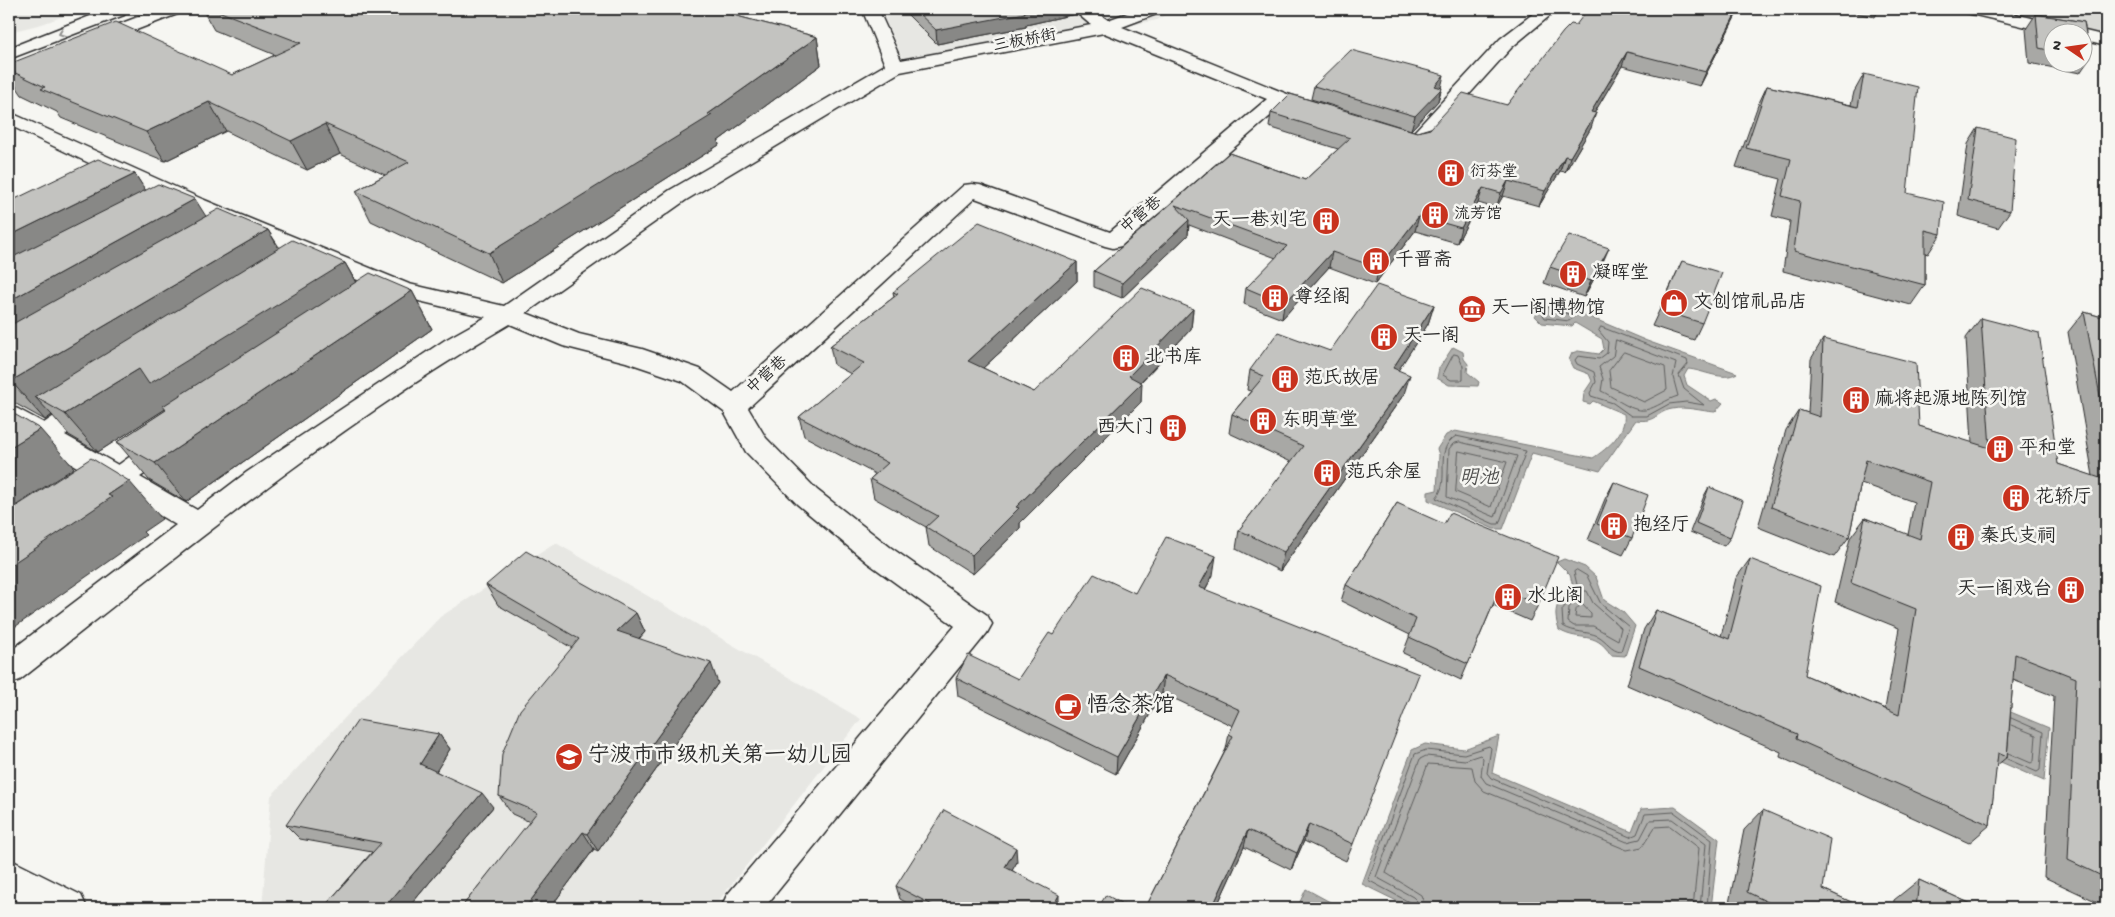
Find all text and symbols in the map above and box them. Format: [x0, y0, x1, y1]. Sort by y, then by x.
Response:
north arrow [2042, 22, 2092, 72]
street label: 三板桥街 [992, 26, 1058, 57]
one-way arrow [58, 27, 67, 37]
text: N [2048, 39, 2067, 52]
building icon: 衍芬堂 [1436, 158, 1466, 188]
place label: 衍芬堂 [1470, 163, 1518, 183]
street label: 中营巷 [1116, 192, 1166, 239]
building icon: 流芳馆 [1420, 200, 1450, 230]
place label: 流芳馆 [1454, 205, 1502, 225]
building icon: 天一巷刘宅 [1311, 206, 1341, 236]
place label: 天一巷刘宅 [1212, 209, 1307, 233]
building icon: 千晋斋 [1361, 246, 1391, 276]
place label: 千晋斋 [1395, 249, 1452, 273]
building icon: 凝晖堂 [1558, 259, 1588, 289]
place label: 凝晖堂 [1592, 262, 1649, 286]
building icon: 尊经阁 [1260, 283, 1290, 313]
place label: 尊经阁 [1294, 286, 1351, 310]
shop icon: 文创馆礼品店 [1659, 288, 1689, 318]
place label: 文创馆礼品店 [1693, 291, 1807, 315]
museum icon: 天一阁博物馆 [1457, 294, 1487, 324]
place label: 天一阁博物馆 [1491, 297, 1605, 321]
building icon: 天一阁 [1369, 322, 1399, 352]
place label: 天一阁 [1403, 326, 1460, 349]
building icon: 北书库 [1111, 343, 1141, 373]
place label: 北书库 [1145, 346, 1202, 370]
street label: 中营巷 [742, 351, 792, 399]
building icon: 范氏故居 [1270, 364, 1300, 394]
place label: 范氏故居 [1304, 367, 1380, 391]
building icon: 麻将起源地陈列馆 [1841, 385, 1871, 415]
place label: 麻将起源地陈列馆 [1875, 388, 2027, 412]
building icon: 东明草堂 [1248, 406, 1278, 436]
place label: 东明草堂 [1282, 409, 1358, 433]
building icon: 西大门 [1158, 413, 1188, 443]
place label: 西大门 [1097, 416, 1154, 440]
building icon: 平和堂 [1985, 434, 2015, 464]
place label: 平和堂 [2019, 437, 2076, 461]
building icon: 范氏余屋 [1312, 458, 1342, 488]
place label: 范氏余屋 [1346, 461, 1422, 485]
water label: 明池 [1459, 467, 1500, 491]
building icon: 花轿厅 [2001, 483, 2031, 513]
place label: 花轿厅 [2035, 486, 2092, 510]
building icon: 抱经厅 [1599, 511, 1629, 541]
place label: 抱经厅 [1633, 514, 1690, 538]
building icon: 秦氏支祠 [1946, 522, 1976, 552]
place label: 秦氏支祠 [1980, 525, 2056, 549]
building icon: 天一阁戏台 [2056, 575, 2086, 605]
place label: 天一阁戏台 [1957, 578, 2052, 602]
building icon: 水北阁 [1493, 582, 1523, 612]
place label: 水北阁 [1527, 585, 1584, 609]
cafe icon: 悟念茶馆 [1053, 692, 1083, 722]
place label: 悟念茶馆 [1087, 692, 1175, 720]
school or university icon: 宁波市市级机关第一幼儿园 [554, 742, 584, 772]
place label: 宁波市市级机关第一幼儿园 [588, 742, 852, 770]

